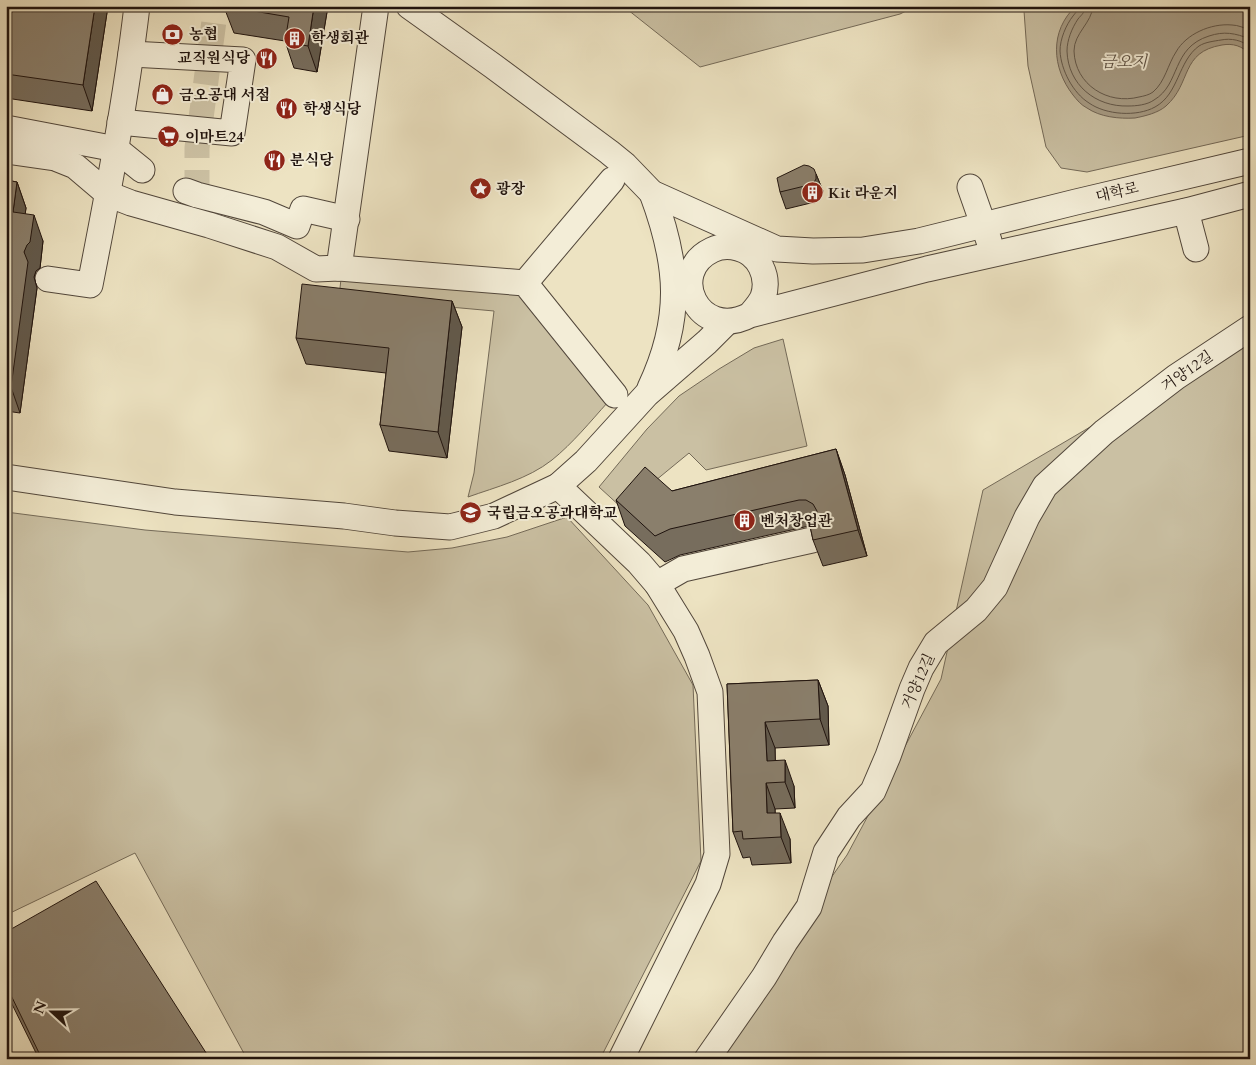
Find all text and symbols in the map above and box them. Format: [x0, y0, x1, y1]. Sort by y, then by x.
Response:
bank icon: 농협 [161, 22, 185, 46]
place label: 농협 [189, 24, 218, 44]
building icon: 학생회관 [283, 26, 307, 50]
place label: 학생회관 [311, 28, 369, 48]
restaurant icon: 교직원식당 [254, 46, 278, 70]
place label: 교직원식당 [178, 48, 251, 68]
water label: 금오지 [1101, 51, 1149, 73]
shop icon: 금오공대 서점 [151, 83, 175, 107]
place label: 금오공대 서점 [179, 85, 270, 105]
restaurant icon: 학생식당 [275, 97, 299, 121]
place label: 학생식당 [303, 99, 361, 119]
supermarket icon: 이마트24 [157, 125, 181, 149]
place label: 이마트24 [185, 127, 244, 147]
restaurant icon: 분식당 [262, 148, 286, 172]
place label: 분식당 [290, 150, 334, 170]
place icon: 광장 [468, 177, 492, 201]
street label: 대학로 [1094, 177, 1141, 207]
place label: 광장 [496, 179, 525, 199]
building icon: Kit 라운지 [800, 181, 824, 205]
place label: Kit 라운지 [828, 183, 898, 203]
street label: 거양12길 [1157, 346, 1217, 396]
school or university icon: 국립금오공과대학교 [459, 501, 483, 525]
place label: 국립금오공과대학교 [487, 503, 618, 523]
building icon: 벤처창업관 [732, 509, 756, 533]
place label: 벤처창업관 [760, 511, 833, 531]
street label: 거양12길 [897, 650, 939, 712]
north arrow [28, 988, 78, 1038]
text: N [29, 998, 51, 1017]

